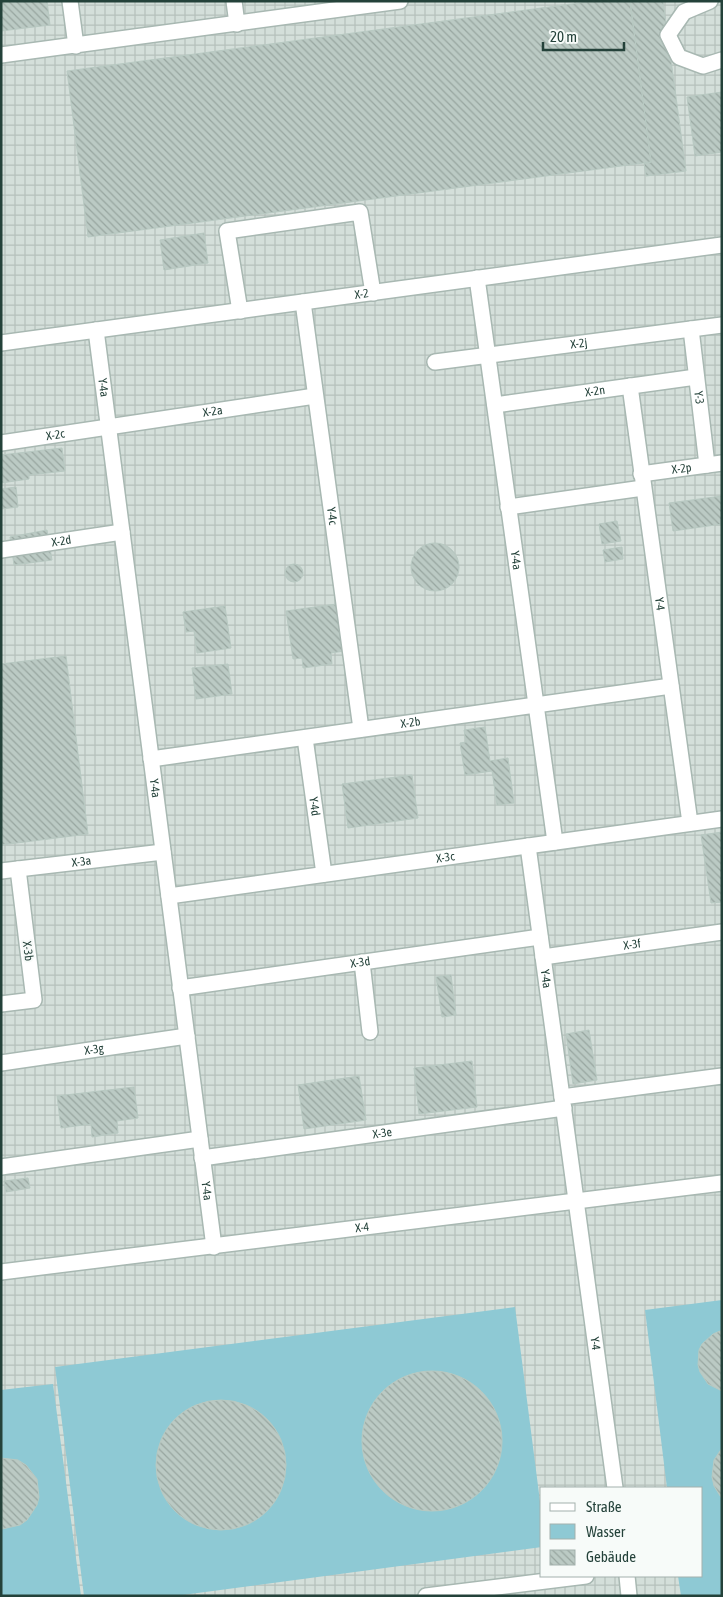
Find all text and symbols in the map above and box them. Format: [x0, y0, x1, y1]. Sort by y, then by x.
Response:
scale bar [543, 20, 624, 52]
text: 20 m [550, 28, 577, 45]
street label: X-2 [354, 286, 370, 302]
street label: X-2j [570, 335, 588, 351]
street label: Y-4a [95, 377, 112, 398]
street label: X-2n [584, 383, 606, 399]
street label: Y-3 [691, 390, 707, 405]
street label: X-2a [202, 403, 223, 420]
street label: X-2c [45, 426, 66, 443]
street label: X-2p [671, 460, 693, 477]
street label: Y-4c [324, 506, 340, 526]
street label: X-2d [51, 533, 72, 549]
street label: Y-4a [508, 550, 524, 571]
street label: Y-4 [652, 596, 668, 612]
street label: X-2b [400, 714, 422, 731]
street label: Y-4a [147, 778, 163, 798]
street label: Y-4d [306, 796, 323, 817]
street label: X-3c [435, 849, 456, 866]
street label: X-3a [71, 853, 92, 870]
street label: X-3f [623, 936, 642, 953]
street label: X-3b [20, 940, 36, 962]
street label: X-3d [349, 954, 371, 971]
street label: Y-4a [538, 968, 554, 989]
street label: X-3g [84, 1041, 105, 1058]
street label: X-3e [372, 1125, 393, 1141]
street label: Y-4a [199, 1181, 215, 1201]
street label: X-4 [354, 1220, 370, 1235]
street label: Y-4 [588, 1336, 603, 1351]
legend [540, 1487, 703, 1577]
text: Straße [586, 1498, 622, 1515]
text: Wasser [586, 1523, 626, 1540]
text: Gebäude [586, 1548, 636, 1565]

